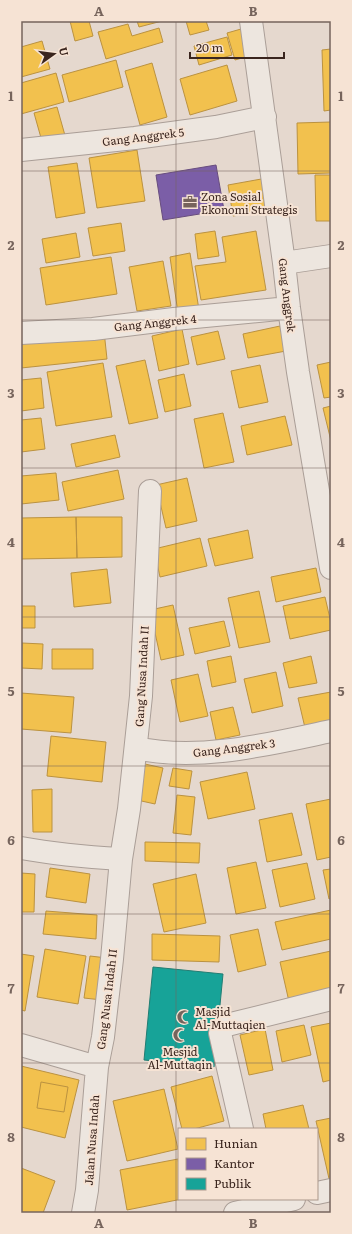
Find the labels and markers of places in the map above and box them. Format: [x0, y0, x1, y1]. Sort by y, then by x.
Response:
place label: Zona Sosial Ekonomi Strategis [201, 188, 297, 217]
office icon: Zona Sosial Ekonomi Strategis [182, 194, 198, 210]
place label: Masjid Al-Muttaqien [195, 1003, 266, 1032]
mosque icon: Masjid Al-Muttaqien [176, 1009, 192, 1025]
mosque icon: Mesjid Al-Muttaqin [172, 1027, 188, 1043]
place label: Mesjid Al-Muttaqin [148, 1043, 213, 1072]

